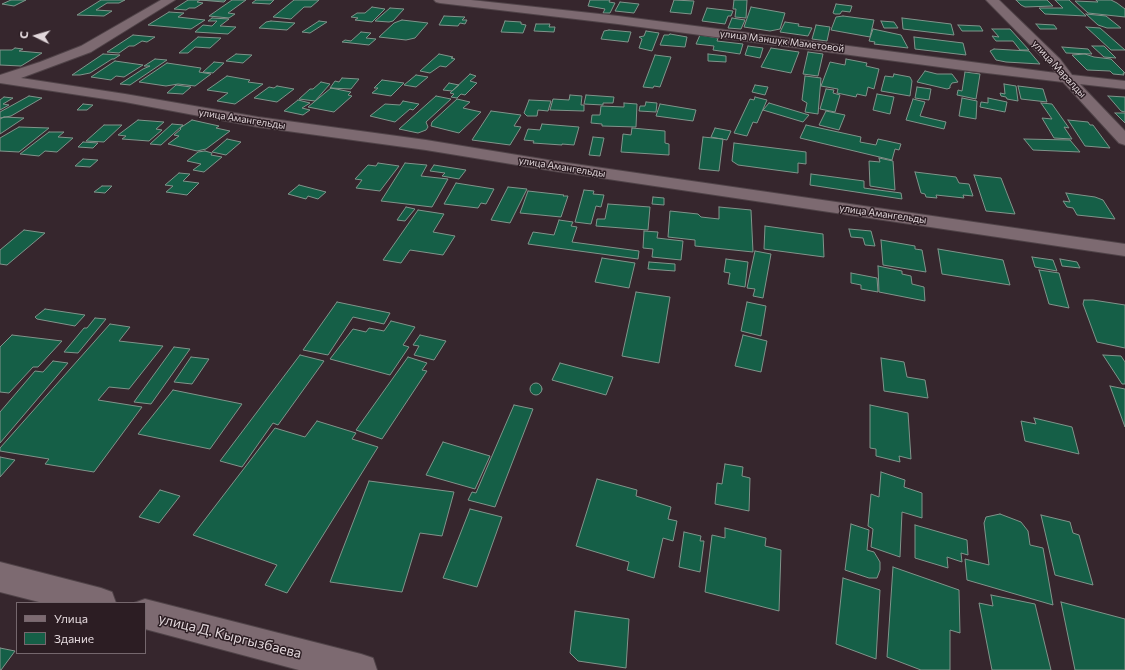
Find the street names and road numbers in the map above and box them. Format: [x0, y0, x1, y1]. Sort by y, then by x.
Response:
street label: улица Маншук Маметовой [719, 27, 845, 55]
street label: улица Маралды [1029, 38, 1089, 100]
street label: улица Амангельды [198, 106, 286, 132]
street label: улица Амангельды [518, 154, 606, 180]
street label: улица Амангельды [839, 202, 927, 226]
street label: улица Д. Кыргызбаева [157, 610, 303, 662]

